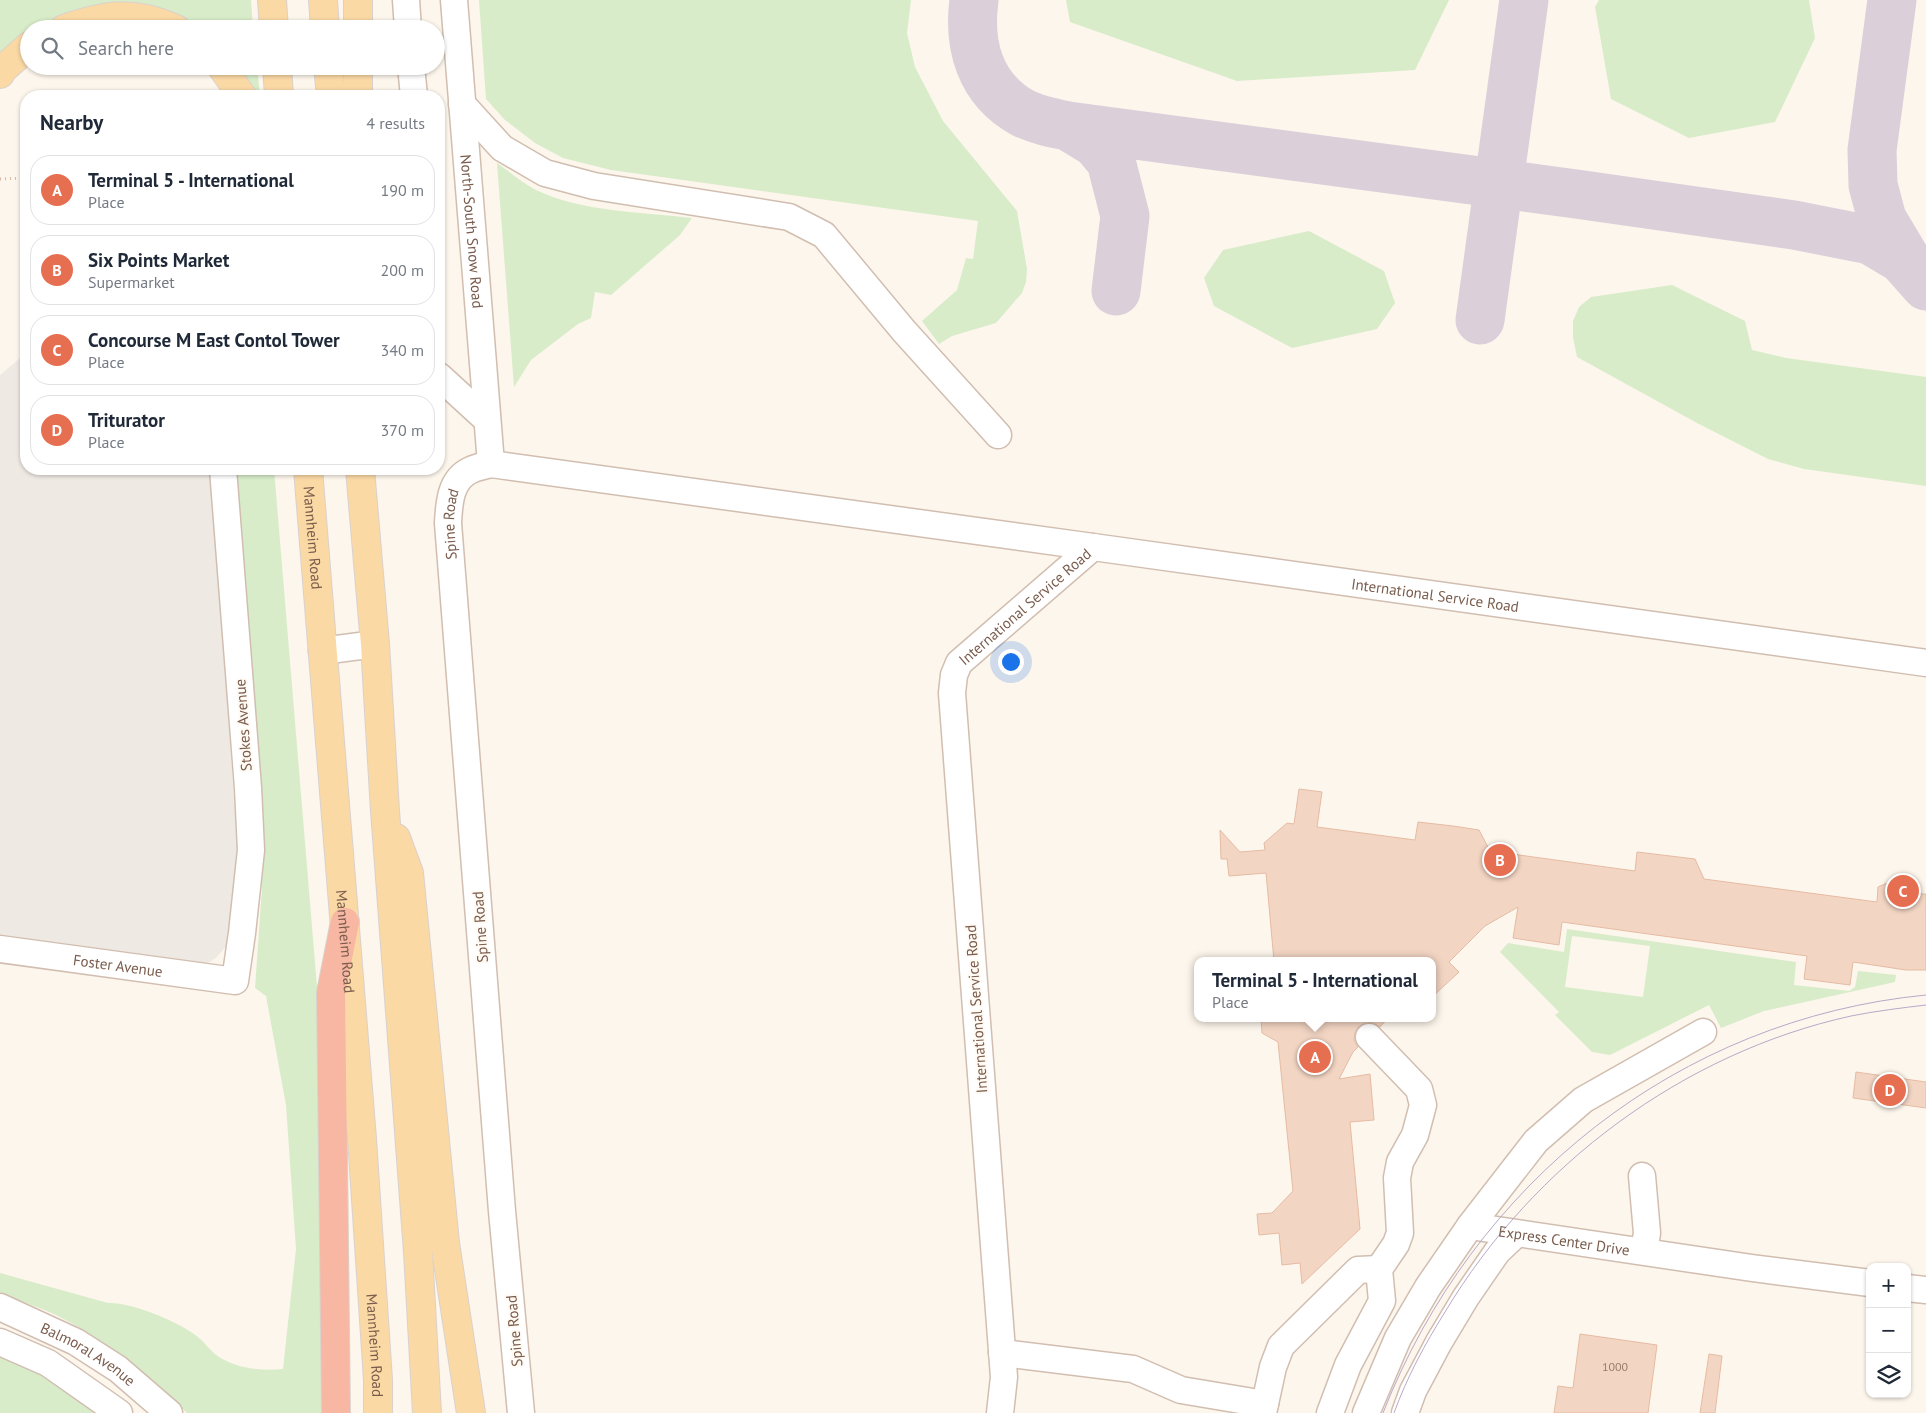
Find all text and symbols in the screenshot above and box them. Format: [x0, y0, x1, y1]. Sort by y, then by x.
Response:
search box [20, 20, 445, 75]
icon: search [38, 34, 66, 62]
text: Search here [78, 36, 174, 60]
text: Nearby [40, 109, 103, 136]
text: 4 results [366, 113, 425, 133]
street label: North-South Snow Road [457, 154, 488, 309]
text: Terminal 5 - International [88, 168, 294, 192]
text: A [52, 180, 62, 200]
text: 190 m [381, 180, 424, 200]
text: Place [88, 192, 125, 212]
text: Six Points Market [88, 248, 229, 272]
text: B [52, 260, 62, 280]
text: 200 m [381, 260, 424, 280]
text: Supermarket [88, 272, 175, 292]
text: Concourse M East Contol Tower [88, 328, 340, 352]
text: C [53, 340, 61, 360]
text: 340 m [381, 340, 424, 360]
text: Place [88, 352, 125, 372]
text: Triturator [88, 408, 165, 432]
text: D [52, 420, 62, 440]
text: 370 m [381, 420, 424, 440]
text: Place [88, 432, 125, 452]
street label: Mannheim Road [300, 485, 327, 590]
street label: Spine Road [438, 486, 462, 561]
street label: International Service Road [954, 544, 1095, 669]
street label: International Service Road [1350, 574, 1520, 616]
your location [998, 649, 1024, 675]
street label: Stokes Avenue [230, 678, 256, 772]
pin: B [1484, 841, 1516, 879]
pin: C [1887, 872, 1919, 910]
street label: Mannheim Road [332, 889, 360, 994]
street label: Spine Road [468, 891, 492, 963]
street label: International Service Road [961, 924, 991, 1094]
street label: Foster Avenue [72, 950, 164, 981]
popup [1194, 957, 1436, 1022]
text: Terminal 5 - International [1212, 968, 1418, 992]
text: Place [1212, 992, 1249, 1012]
pin: A [1299, 1038, 1331, 1076]
pin: D [1874, 1071, 1906, 1109]
street label: Express Center Drive [1497, 1221, 1631, 1259]
map controls [1866, 1263, 1911, 1398]
button: + [1866, 1263, 1911, 1308]
street label: Mannheim Road [363, 1293, 388, 1397]
street label: Spine Road [501, 1294, 527, 1368]
button: − [1866, 1308, 1911, 1353]
street label: Balmoral Avenue [38, 1318, 140, 1390]
button: layers [1866, 1353, 1911, 1398]
house number: 1000 [1602, 1359, 1629, 1374]

